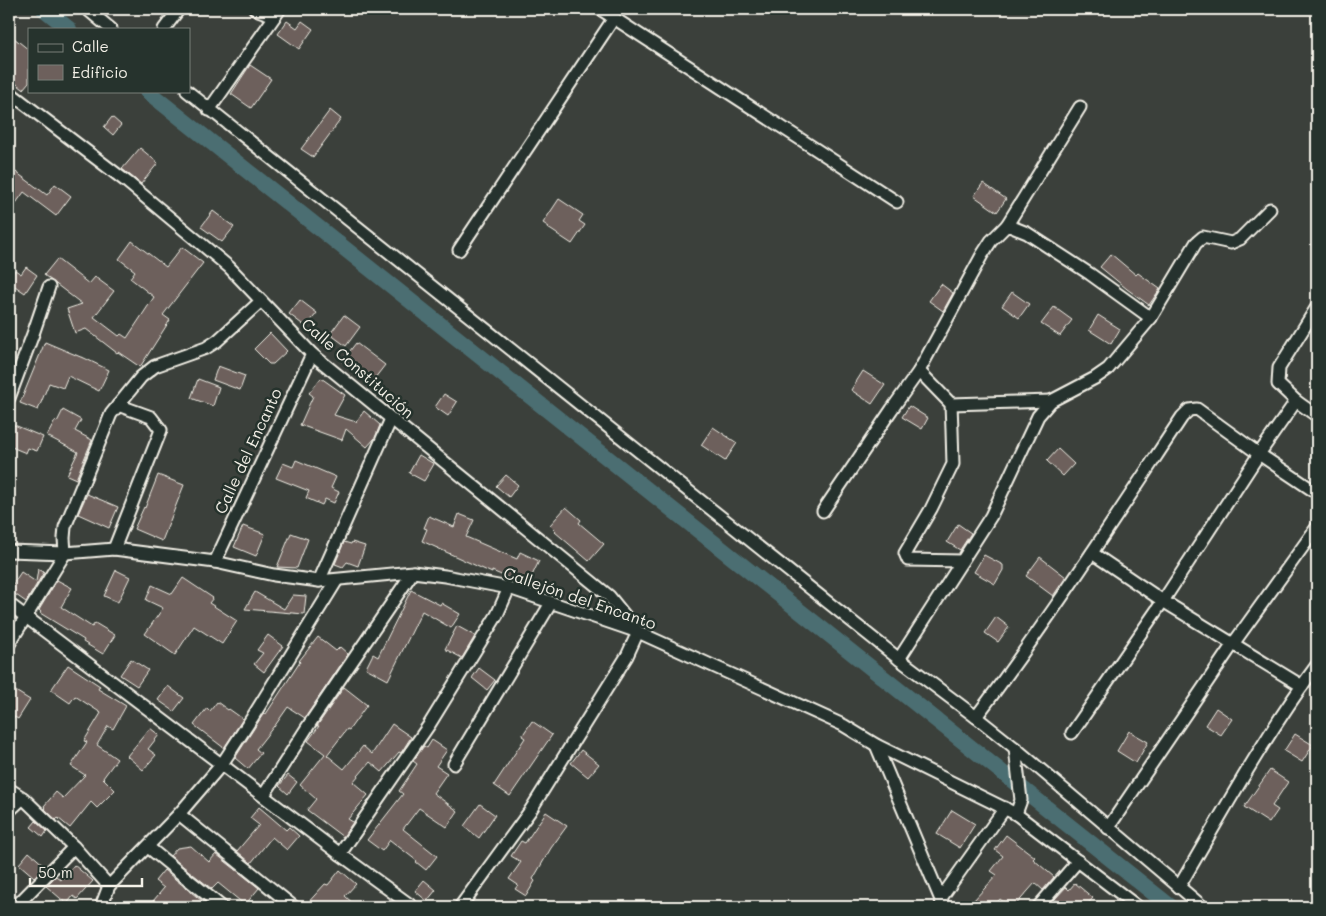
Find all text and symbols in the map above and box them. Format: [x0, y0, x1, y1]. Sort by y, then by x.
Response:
legend [28, 28, 190, 92]
text: Calle [72, 36, 109, 56]
text: Edificio [72, 62, 128, 82]
street label: Calle Constitución [298, 313, 419, 422]
street label: Calle del Encanto [209, 385, 286, 517]
street label: Callejón del Encanto [501, 562, 659, 634]
scale bar [30, 856, 142, 888]
text: 50 m [38, 862, 73, 882]

